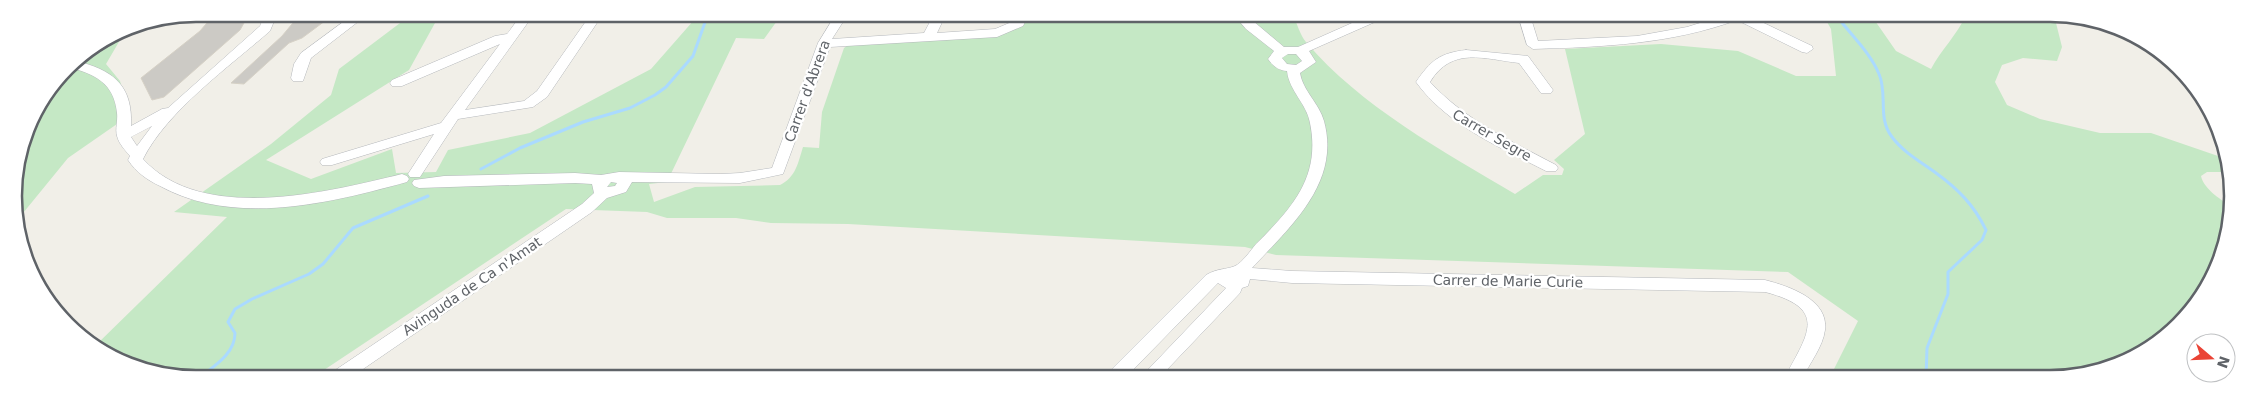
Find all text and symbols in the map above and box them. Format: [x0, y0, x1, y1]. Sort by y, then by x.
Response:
street label: Carrer d'Abrera [781, 38, 833, 144]
street label: Carrer Segre [1450, 106, 1534, 164]
street label: Avinguda de Ca n'Amat [399, 233, 545, 339]
street label: Carrer de Marie Curie [1433, 272, 1583, 290]
north arrow [2186, 333, 2236, 383]
text: N [2214, 354, 2233, 370]

